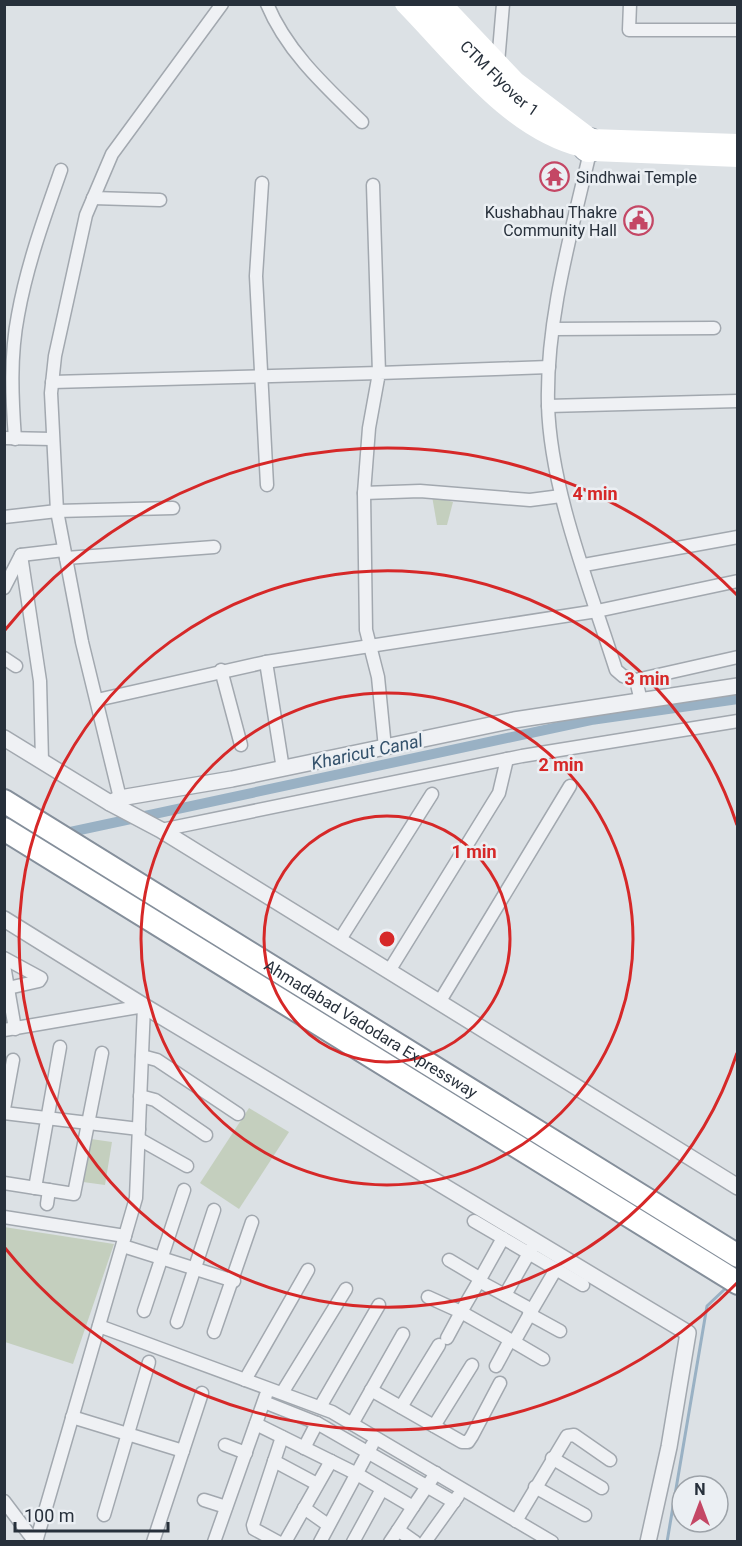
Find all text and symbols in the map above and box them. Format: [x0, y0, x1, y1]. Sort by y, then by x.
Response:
street label: CTM Flyover 1 [456, 37, 542, 120]
temple icon: Sindhwai Temple [539, 161, 571, 193]
place label: Sindhwai Temple [576, 168, 697, 187]
place label: Kushabhau Thakre Community Hall [485, 203, 617, 240]
public building icon: Kushabhau Thakre Community Hall [622, 205, 654, 237]
text: 4 min [572, 483, 618, 504]
text: 3 min [624, 668, 670, 689]
water label: Kharicut Canal [309, 729, 425, 774]
text: 2 min [538, 754, 584, 775]
text: 1 min [451, 841, 497, 862]
centre of rings [377, 929, 397, 949]
street label: Ahmadabad Vadodara Expressway [261, 956, 481, 1102]
north arrow [670, 1474, 730, 1534]
text: N [694, 1480, 706, 1499]
scale bar [15, 1495, 168, 1533]
text: 100 m [24, 1505, 75, 1526]

